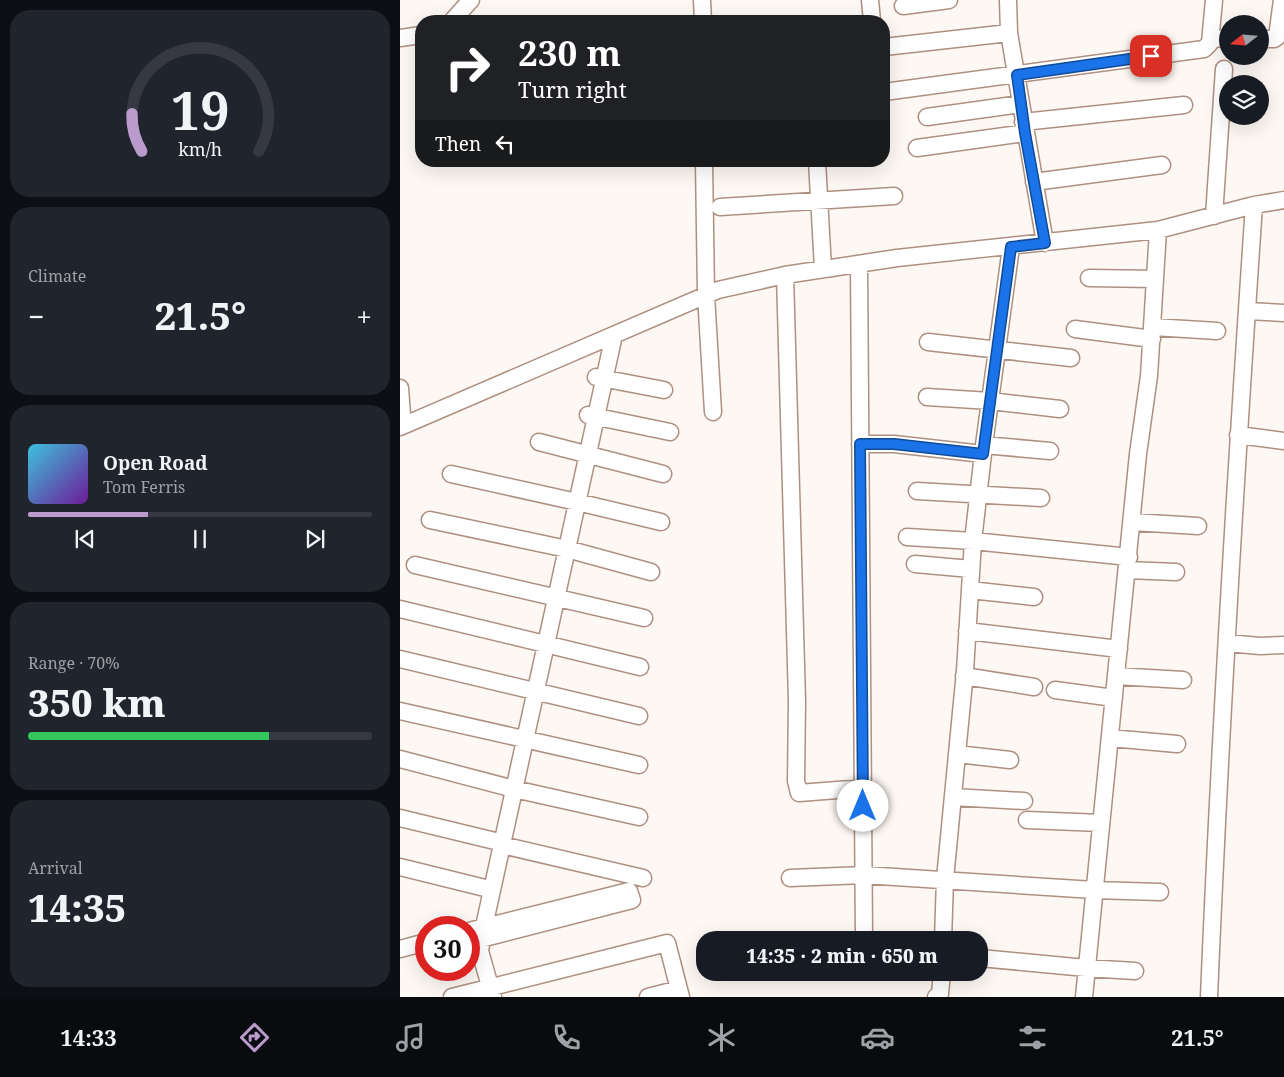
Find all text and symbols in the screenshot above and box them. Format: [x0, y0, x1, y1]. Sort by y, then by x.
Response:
north arrow [1219, 15, 1269, 65]
map controls [1219, 15, 1269, 125]
text: 230 m [518, 29, 621, 76]
icon: right [435, 35, 500, 100]
pin [1130, 35, 1172, 77]
icon: arrive [1137, 42, 1165, 70]
text: 19 [171, 74, 229, 145]
text: Turn right [518, 74, 627, 104]
button: layers [1219, 75, 1269, 125]
icon: left [491, 130, 519, 158]
text: Then [435, 131, 481, 157]
text: km/h [178, 137, 222, 161]
text: Climate [28, 265, 86, 287]
text: 21.5° [154, 289, 246, 341]
text: − [28, 297, 44, 335]
text: + [356, 297, 372, 335]
text: Open Road [103, 450, 208, 476]
text: Tom Ferris [103, 476, 185, 498]
icon: previous [71, 525, 99, 553]
icon: pause [186, 525, 214, 553]
icon: next [301, 525, 329, 553]
text: Range · 70% [28, 652, 120, 674]
text: 350 km [28, 676, 166, 728]
position arrow [836, 779, 888, 831]
text: Arrival [28, 857, 83, 879]
text: 14:35 [28, 881, 126, 933]
speed limit sign: 30 [415, 916, 480, 981]
text: 14:35 · 2 min · 650 m [746, 943, 938, 969]
icon: directions [237, 1020, 272, 1055]
icon: music [393, 1020, 428, 1055]
icon: phone [549, 1020, 584, 1055]
icon: climate [704, 1020, 739, 1055]
icon: car [860, 1020, 895, 1055]
icon: filters [1015, 1020, 1050, 1055]
text: 14:33 [60, 1022, 117, 1052]
text: 21.5° [1171, 1022, 1224, 1052]

